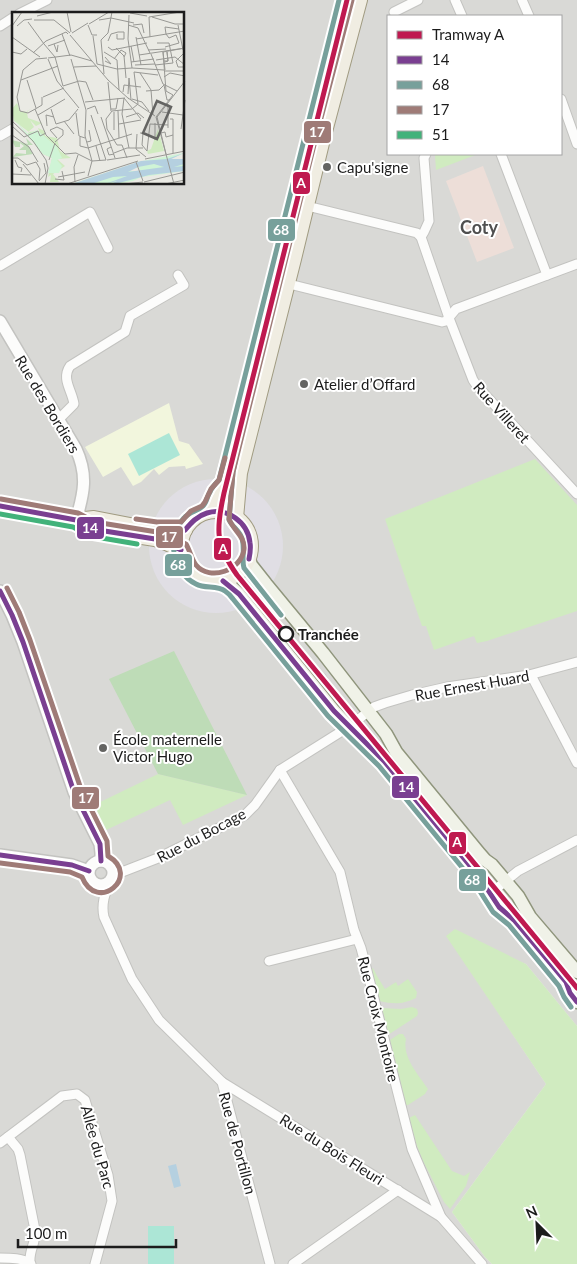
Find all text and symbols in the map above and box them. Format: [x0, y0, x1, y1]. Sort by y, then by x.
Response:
inset map [12, 12, 185, 185]
legend [387, 15, 562, 155]
text: Tramway A [432, 25, 505, 43]
text: 14 [432, 50, 450, 68]
text: 68 [432, 75, 449, 93]
text: 17 [432, 100, 450, 118]
line badge: 17 [303, 120, 332, 144]
text: 17 [309, 123, 325, 140]
text: 51 [432, 125, 449, 143]
place label: Capu'signe [337, 158, 408, 176]
marker: Capu'signe [321, 161, 333, 173]
line badge: A [292, 171, 311, 195]
text: A [295, 174, 306, 191]
district label: Coty [460, 216, 499, 238]
line badge: 68 [267, 218, 296, 242]
text: 68 [273, 221, 289, 238]
street label: Rue des Bordiers [12, 352, 84, 456]
place label: Atelier d’Offard [314, 375, 416, 393]
marker: Atelier d’Offard [298, 378, 310, 390]
street label: Rue Villeret [470, 378, 534, 447]
line badge: 14 [76, 516, 105, 540]
text: 14 [82, 519, 98, 536]
line badge: 17 [155, 525, 184, 549]
text: 17 [161, 528, 177, 545]
line badge: A [213, 537, 232, 561]
text: A [217, 540, 228, 557]
line badge: 68 [164, 553, 193, 577]
text: 68 [170, 556, 186, 573]
place label: Tranchée [298, 625, 359, 643]
marker: Tranchée [278, 626, 294, 642]
street label: Rue Ernest Huard [413, 666, 531, 704]
place label: École maternelle Victor Hugo [113, 730, 222, 765]
marker: École maternelle Victor Hugo [97, 742, 109, 754]
line badge: 14 [391, 775, 420, 799]
text: 14 [398, 778, 414, 795]
line badge: 17 [71, 786, 100, 810]
text: 17 [78, 789, 94, 806]
street label: Rue du Bocage [153, 804, 249, 866]
line badge: A [448, 831, 467, 855]
text: A [451, 833, 462, 850]
line badge: 68 [458, 868, 487, 892]
text: 68 [464, 871, 480, 888]
street label: Rue Croix Montoire [355, 954, 403, 1084]
street label: Rue de Portillon [216, 1090, 260, 1196]
street label: Allée du Parc [77, 1103, 119, 1191]
street label: Rue du Bois Fleuri [277, 1110, 387, 1188]
north arrow [512, 1199, 562, 1249]
text: N [523, 1202, 540, 1222]
scale bar [18, 1216, 175, 1248]
text: 100 m [25, 1224, 67, 1242]

